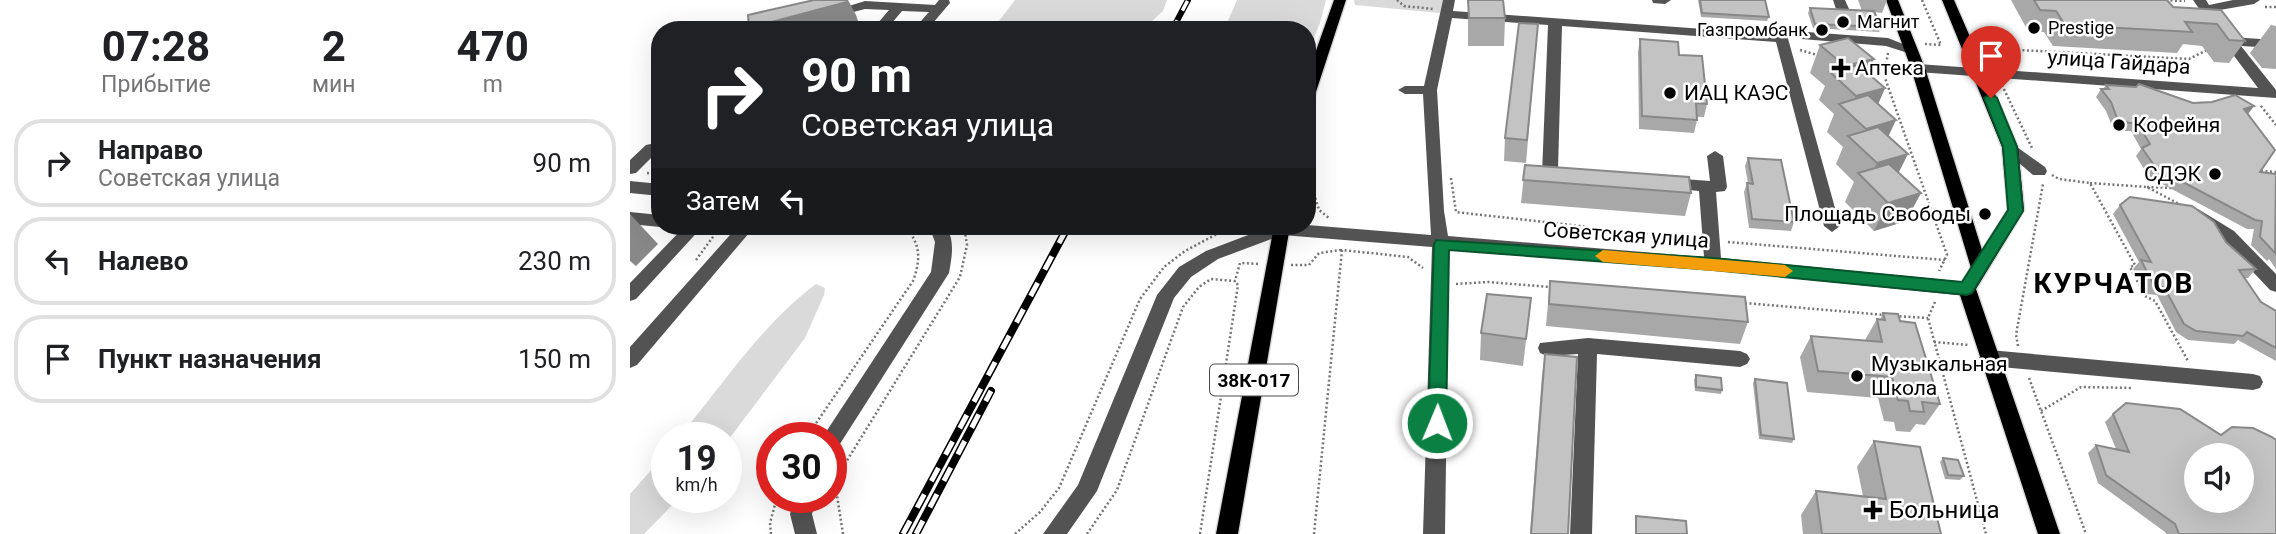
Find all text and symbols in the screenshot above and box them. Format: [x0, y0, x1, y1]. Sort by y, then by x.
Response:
place label: Магнит [1857, 11, 1920, 32]
marker: Магнит [1835, 14, 1851, 30]
place label: Prestige [2048, 17, 2114, 38]
place label: Газпромбанк [1697, 19, 1808, 40]
marker: Prestige [2026, 20, 2042, 36]
text: 07:28 [102, 22, 210, 71]
text: 2 [322, 22, 346, 71]
text: 470 [457, 22, 529, 71]
marker: Газпромбанк [1814, 22, 1830, 38]
pin [1961, 26, 2021, 98]
icon: arrive [1972, 37, 2010, 75]
street label: улица Гайдара [2047, 45, 2191, 79]
text: 90 m [801, 47, 912, 104]
icon: right [686, 49, 777, 140]
place label: Аптека [1855, 56, 1924, 80]
marker: Аптека [1833, 60, 1849, 76]
text: Прибытие [101, 71, 211, 98]
text: мин [312, 71, 356, 98]
text: m [483, 71, 503, 98]
place label: ИАЦ КАЭС [1684, 81, 1788, 105]
marker: ИАЦ КАЭС [1662, 85, 1678, 101]
text: Советская улица [801, 106, 1054, 144]
place label: Кофейня [2133, 113, 2220, 137]
marker: Кофейня [2111, 117, 2127, 133]
text: Направо [98, 135, 203, 165]
icon: right [39, 144, 77, 182]
text: 90 m [533, 148, 591, 178]
place label: СДЭК [2144, 162, 2201, 186]
text: Советская улица [98, 165, 280, 192]
marker: СДЭК [2207, 166, 2223, 182]
icon: left [774, 182, 812, 220]
text: Затем [686, 186, 760, 216]
place label: Площадь Свободы [1784, 202, 1971, 226]
marker: Площадь Свободы [1977, 206, 1993, 222]
street label: Советская улица [1542, 217, 1710, 253]
icon: left [39, 242, 77, 280]
text: Налево [98, 246, 188, 276]
text: 230 m [518, 246, 591, 276]
district label: КУРЧАТОВ [2034, 267, 2194, 300]
icon: arrive [39, 340, 77, 378]
text: Пункт назначения [98, 344, 322, 374]
text: 150 m [518, 344, 591, 374]
place label: Музыкальная Школа [1871, 352, 2008, 400]
road number: 38К-017 [1210, 364, 1298, 396]
marker: Музыкальная Школа [1849, 368, 1865, 384]
position arrow [1400, 386, 1474, 460]
speed limit sign: 30 [756, 422, 847, 513]
text: 19 [676, 438, 717, 479]
map controls [2184, 443, 2254, 513]
button: sound [2184, 443, 2254, 513]
text: km/h [675, 474, 718, 495]
place label: Больница [1889, 496, 2000, 524]
marker: Больница [1863, 500, 1883, 520]

